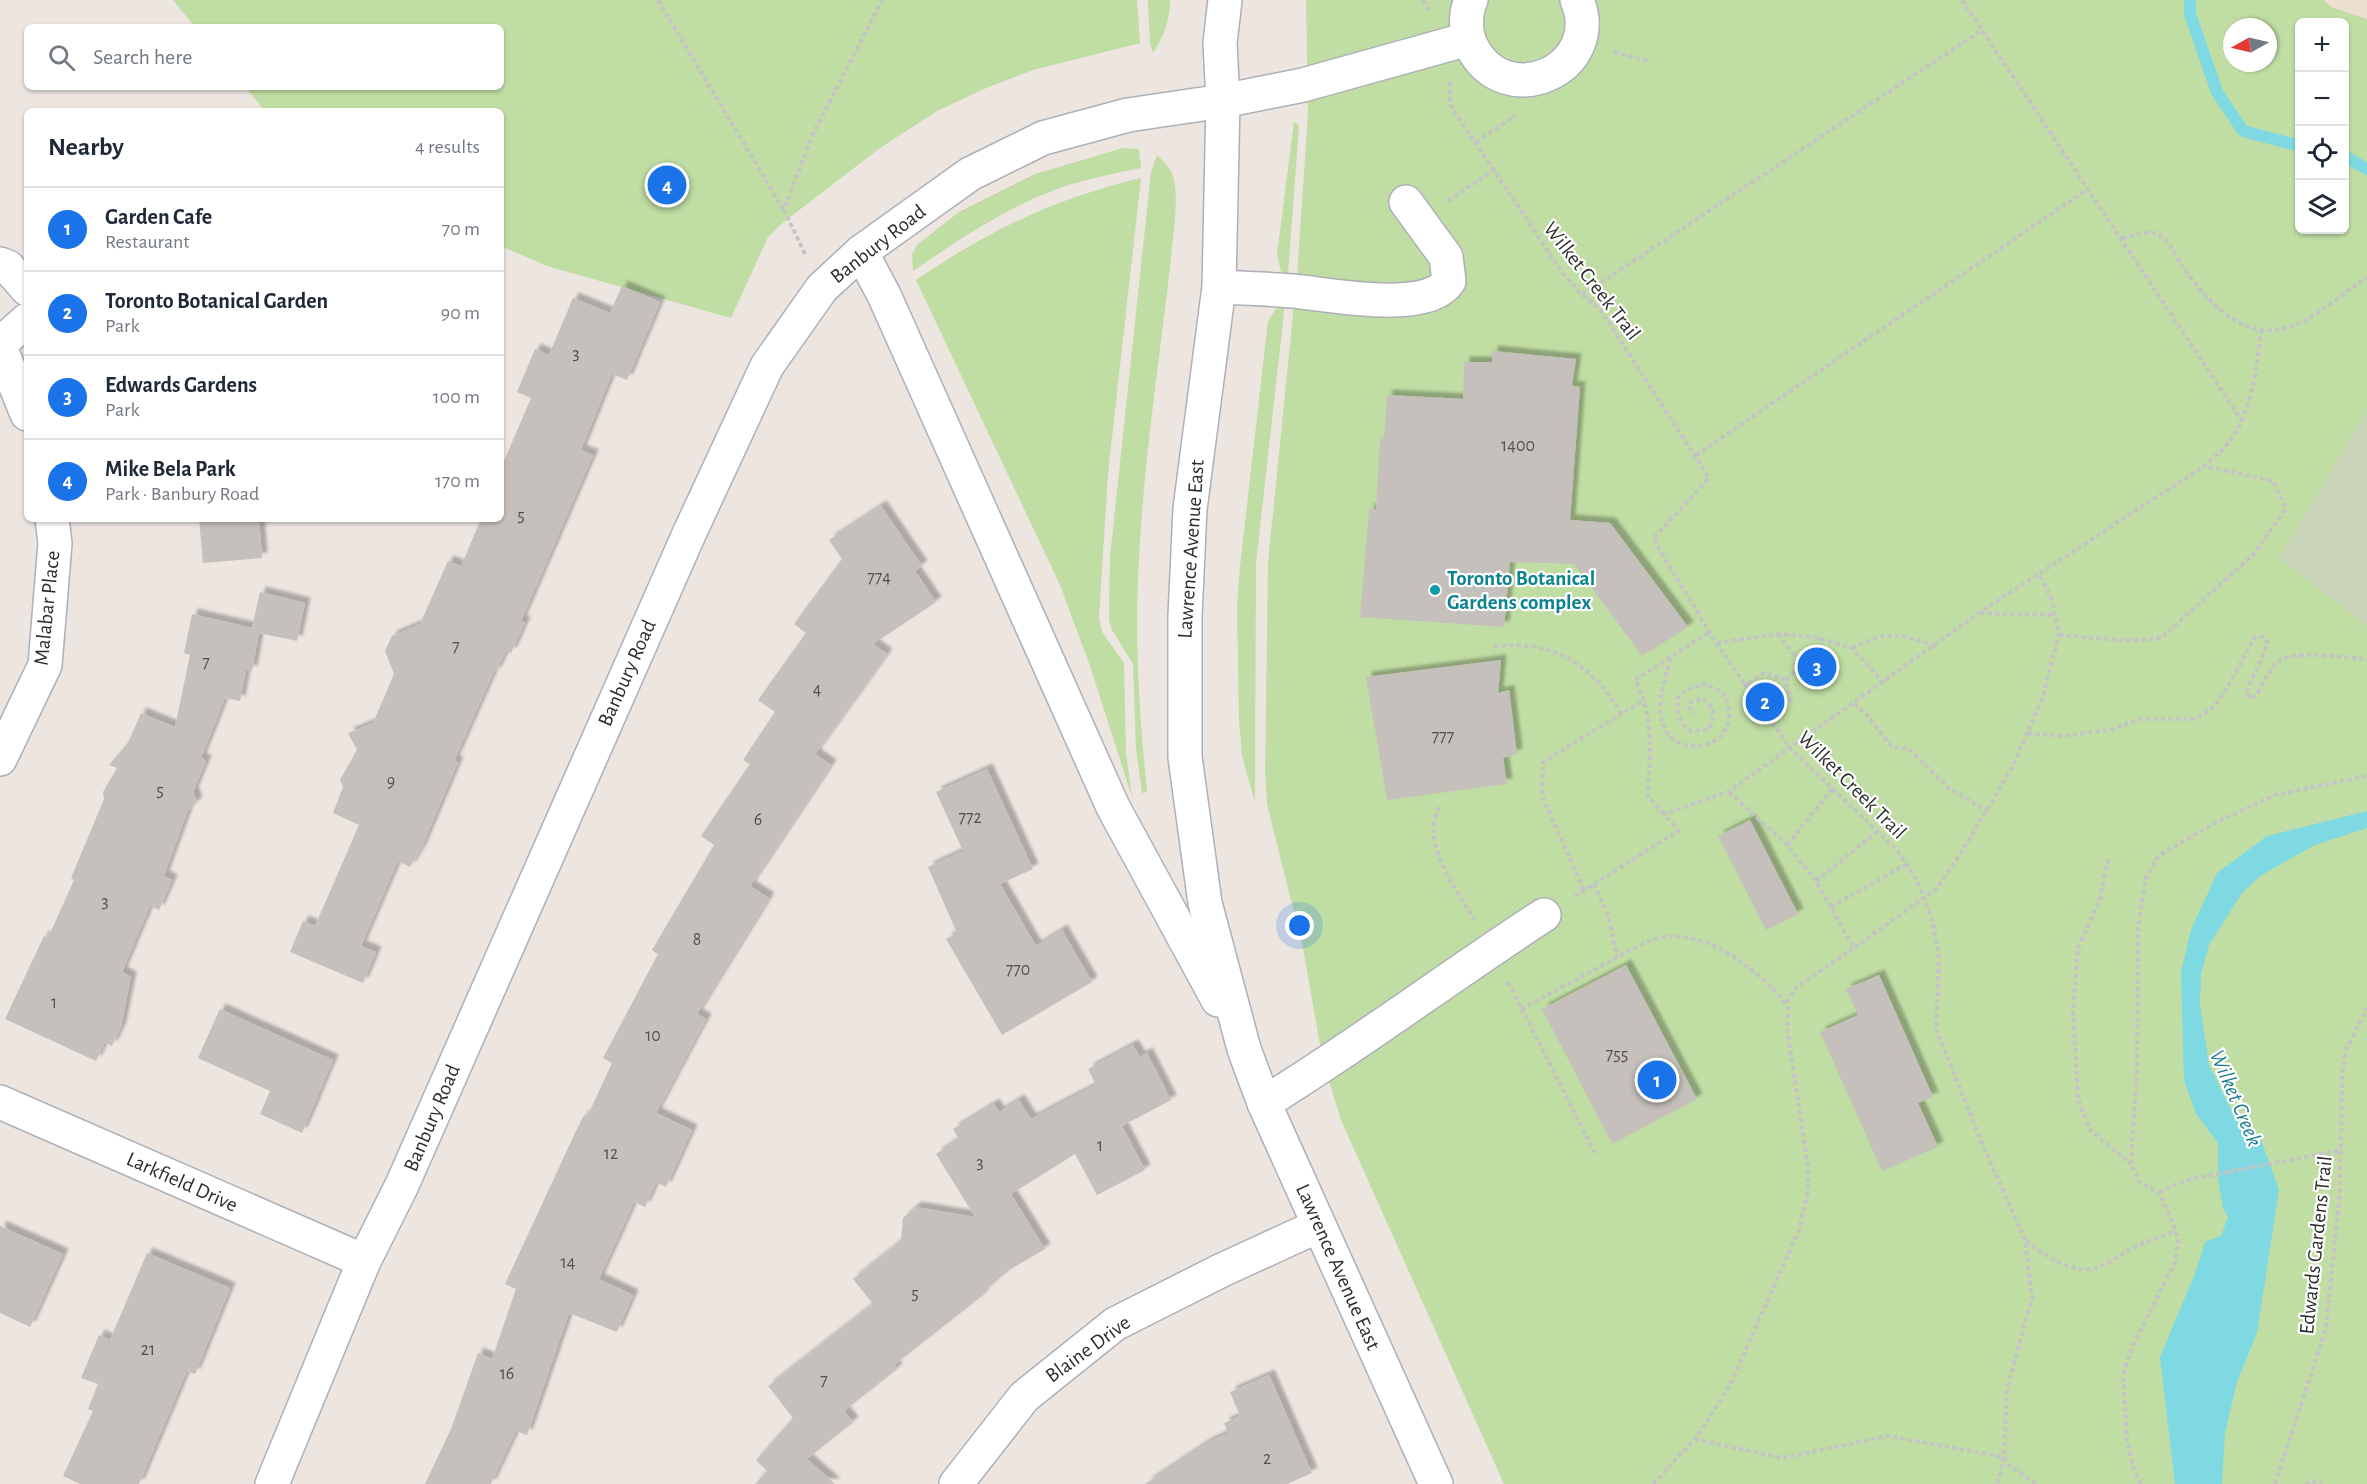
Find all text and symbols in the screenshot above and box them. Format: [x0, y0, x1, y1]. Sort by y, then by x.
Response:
north arrow [2223, 18, 2277, 72]
map controls [2295, 18, 2349, 234]
button: + [2295, 18, 2349, 72]
search box [24, 24, 504, 90]
icon: search [45, 41, 78, 74]
text: Search here [93, 46, 192, 68]
button: − [2295, 72, 2349, 126]
button: locate [2295, 126, 2349, 180]
text: Nearby [48, 134, 124, 160]
text: 4 results [415, 137, 480, 157]
pin: 4 [648, 162, 686, 207]
button: layers [2295, 180, 2349, 234]
street label: Banbury Road [827, 201, 930, 287]
text: Garden Cafe [105, 206, 212, 228]
street label: Wilket Creek Trail [1540, 218, 1644, 344]
text: 1 [64, 219, 71, 239]
text: 70 m [442, 219, 480, 239]
text: Restaurant [105, 232, 190, 252]
text: Toronto Botanical Garden [105, 290, 328, 312]
text: 2 [63, 303, 72, 323]
text: 90 m [441, 303, 480, 323]
text: Park [105, 316, 140, 336]
house number: 3 [572, 345, 580, 363]
text: Edwards Gardens [105, 374, 257, 396]
text: 3 [63, 387, 72, 407]
text: 100 m [433, 387, 480, 407]
text: Park [105, 400, 140, 420]
house number: 1400 [1501, 437, 1535, 455]
text: Mike Bela Park [105, 458, 236, 480]
street label: Lawrence Avenue East [1174, 458, 1208, 639]
text: 4 [62, 471, 73, 491]
text: 170 m [435, 471, 480, 491]
text: Park · Banbury Road [105, 484, 259, 504]
house number: 5 [517, 507, 525, 525]
street label: Malabar Place [31, 550, 63, 666]
place label: Toronto Botanical Gardens complex [1447, 568, 1595, 613]
house number: 774 [867, 569, 891, 587]
marker: Toronto Botanical Gardens complex [1428, 583, 1442, 597]
street label: Banbury Road [594, 616, 660, 729]
house number: 7 [452, 638, 460, 656]
pin: 3 [1798, 644, 1836, 690]
house number: 7 [202, 654, 210, 672]
pin: 2 [1746, 680, 1784, 724]
house number: 4 [813, 681, 822, 699]
street label: Wilket Creek Trail [1794, 727, 1910, 843]
house number: 777 [1432, 728, 1454, 746]
house number: 9 [387, 773, 395, 791]
house number: 5 [156, 782, 164, 800]
house number: 772 [958, 809, 982, 827]
house number: 6 [754, 811, 762, 829]
house number: 3 [101, 893, 109, 911]
your location [1285, 911, 1314, 940]
house number: 8 [693, 931, 701, 949]
house number: 770 [1006, 961, 1030, 979]
house number: 1 [51, 994, 57, 1012]
house number: 10 [645, 1027, 661, 1045]
house number: 755 [1606, 1046, 1628, 1064]
water label: Wilket Creek [2206, 1047, 2266, 1149]
pin: 1 [1638, 1058, 1676, 1102]
street label: Banbury Road [400, 1061, 464, 1175]
house number: 1 [1097, 1137, 1103, 1155]
house number: 12 [604, 1145, 618, 1163]
street label: Larkfield Drive [123, 1148, 241, 1216]
house number: 3 [976, 1154, 984, 1172]
street label: Edwards Gardens Trail [2296, 1155, 2336, 1335]
street label: Lawrence Avenue East [1292, 1181, 1384, 1353]
house number: 14 [561, 1254, 576, 1272]
house number: 5 [911, 1285, 919, 1303]
street label: Blaine Drive [1042, 1311, 1134, 1387]
house number: 21 [141, 1341, 155, 1359]
house number: 16 [500, 1365, 514, 1383]
house number: 7 [820, 1372, 828, 1390]
house number: 2 [1263, 1450, 1271, 1468]

